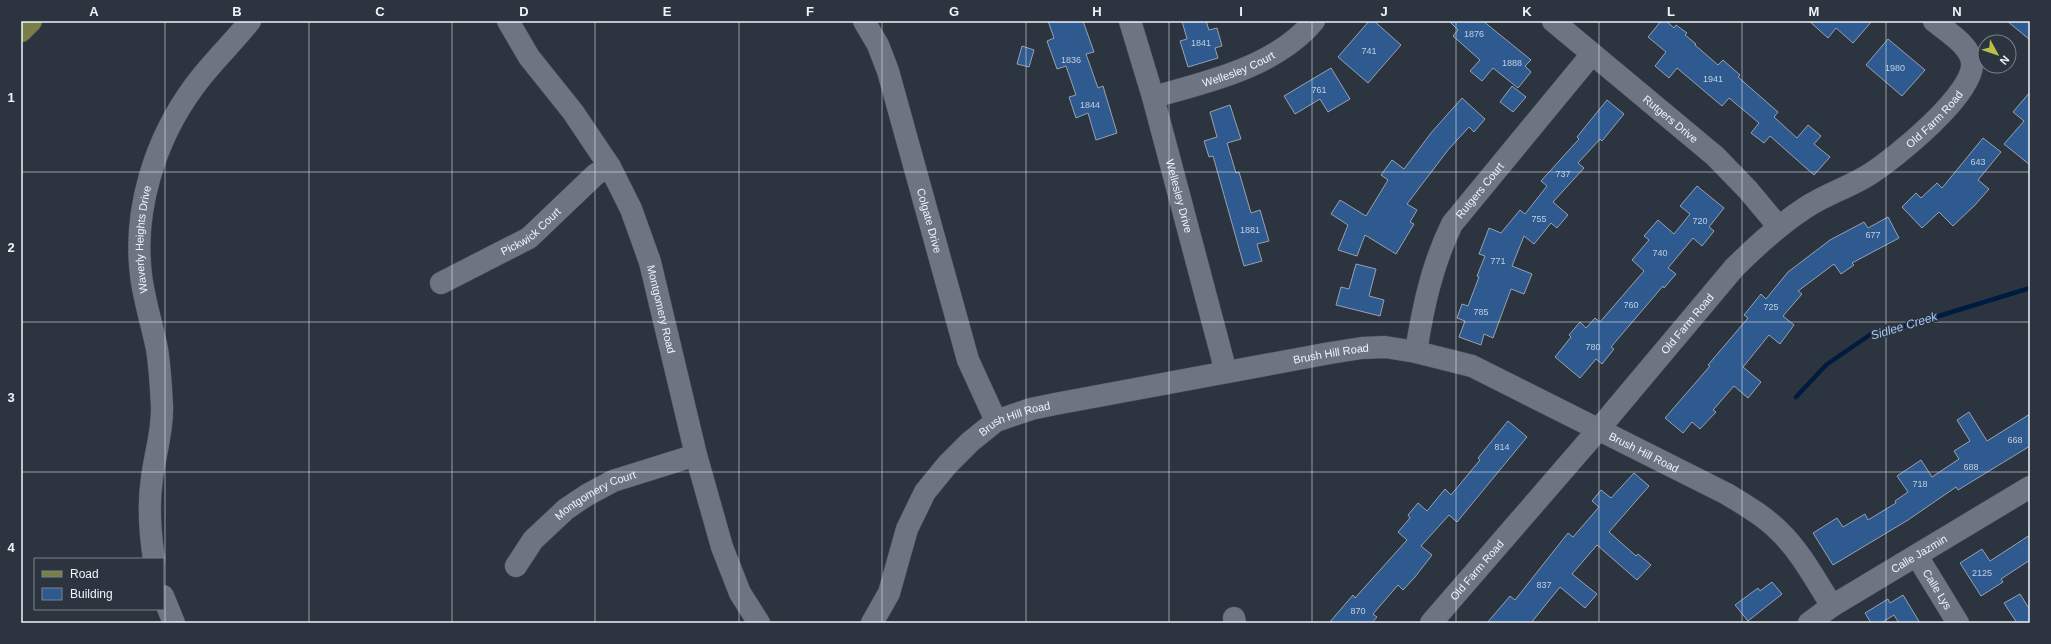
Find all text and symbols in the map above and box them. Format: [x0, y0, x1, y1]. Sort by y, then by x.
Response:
text: A [89, 4, 99, 19]
text: B [232, 4, 242, 19]
text: C [375, 4, 385, 19]
text: D [519, 4, 529, 19]
text: E [663, 4, 672, 19]
text: F [806, 4, 814, 19]
text: G [949, 4, 959, 19]
text: H [1092, 4, 1102, 19]
text: I [1239, 4, 1243, 19]
text: J [1380, 4, 1388, 19]
text: K [1522, 4, 1532, 19]
text: L [1667, 4, 1675, 19]
text: M [1809, 4, 1819, 19]
text: N [1952, 4, 1962, 19]
house number: 1876 [1464, 29, 1484, 39]
north arrow [1977, 34, 2017, 74]
house number: 1841 [1191, 38, 1211, 48]
house number: 741 [1361, 46, 1377, 56]
street label: Wellesley Court [1201, 49, 1277, 89]
text: N [1997, 54, 2012, 67]
house number: 1836 [1061, 55, 1081, 65]
house number: 1888 [1502, 58, 1522, 68]
house number: 1980 [1885, 63, 1905, 73]
house number: 1941 [1703, 74, 1723, 84]
house number: 761 [1311, 85, 1327, 95]
street label: Old Farm Road [1903, 88, 1965, 150]
text: 1 [7, 90, 15, 105]
street label: Rutgers Drive [1641, 93, 1700, 145]
house number: 1844 [1080, 100, 1100, 110]
house number: 643 [1970, 157, 1986, 167]
street label: Wellesley Drive [1164, 158, 1195, 234]
street label: Rutgers Court [1453, 160, 1506, 221]
house number: 737 [1555, 169, 1571, 179]
street label: Waverly Heights Drive [133, 184, 153, 294]
street label: Colgate Drive [915, 187, 944, 254]
street label: Pickwick Court [499, 205, 563, 257]
house number: 755 [1531, 214, 1547, 224]
house number: 720 [1692, 216, 1708, 226]
house number: 1881 [1240, 225, 1260, 235]
house number: 677 [1865, 230, 1881, 240]
text: 2 [7, 240, 15, 255]
house number: 740 [1652, 248, 1668, 258]
house number: 771 [1490, 256, 1506, 266]
street label: Montgomery Road [645, 264, 678, 354]
street label: Old Farm Road [1658, 291, 1716, 356]
house number: 760 [1623, 300, 1639, 310]
house number: 725 [1763, 302, 1779, 312]
house number: 785 [1473, 307, 1489, 317]
water label: Sidlee Creek [1869, 309, 1940, 343]
street label: Brush Hill Road [1292, 342, 1369, 366]
house number: 780 [1585, 342, 1601, 352]
text: 3 [7, 390, 15, 405]
street label: Brush Hill Road [977, 399, 1051, 438]
street label: Brush Hill Road [1607, 430, 1681, 475]
house number: 668 [2007, 435, 2023, 445]
house number: 814 [1494, 442, 1510, 452]
house number: 688 [1963, 462, 1979, 472]
street label: Montgomery Court [552, 468, 637, 522]
house number: 718 [1912, 479, 1928, 489]
street label: Calle Jazmin [1889, 532, 1949, 575]
street label: Old Farm Road [1448, 538, 1506, 602]
text: 4 [7, 540, 15, 555]
legend [34, 558, 164, 610]
text: Road [70, 567, 99, 581]
street label: Calle Lys [1921, 567, 1954, 612]
house number: 2125 [1972, 568, 1992, 578]
house number: 837 [1536, 580, 1552, 590]
text: Building [70, 587, 113, 601]
house number: 870 [1350, 606, 1366, 616]

